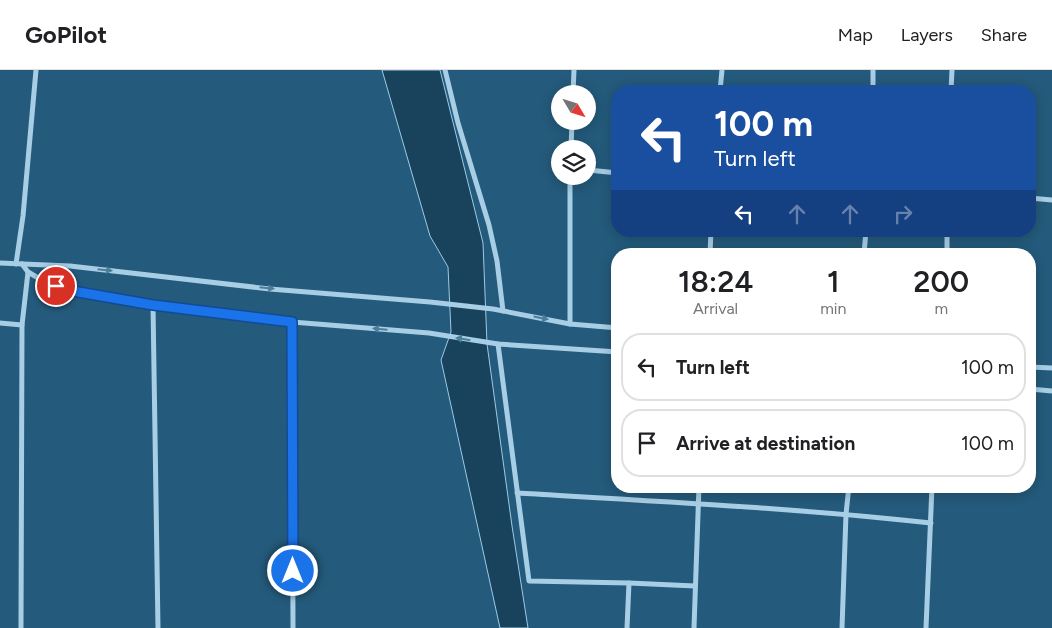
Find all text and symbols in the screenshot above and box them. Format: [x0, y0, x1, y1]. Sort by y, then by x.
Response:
text: GoPilot [25, 20, 107, 49]
text: Map [838, 24, 873, 46]
text: Layers [901, 24, 953, 46]
text: Share [981, 24, 1027, 46]
north arrow [551, 85, 596, 130]
map controls [551, 85, 596, 185]
text: 100 m [714, 103, 813, 145]
icon: left [631, 105, 696, 170]
button: layers [551, 140, 596, 185]
text: Turn left [714, 145, 796, 172]
icon: left [730, 200, 758, 228]
icon: ahead [783, 200, 811, 228]
icon: ahead [836, 200, 864, 228]
icon: right [889, 200, 917, 228]
text: 18:24 [678, 263, 753, 300]
text: 1 [827, 263, 840, 300]
text: 200 [913, 263, 969, 300]
pin [35, 265, 77, 307]
one-way arrow [98, 266, 114, 274]
icon: arrive [42, 272, 70, 300]
one-way arrow [259, 284, 275, 292]
text: Arrival [693, 299, 738, 318]
text: min [820, 299, 846, 318]
text: m [934, 299, 948, 318]
one-way arrow [533, 315, 549, 323]
one-way arrow [372, 325, 388, 333]
one-way arrow [455, 335, 471, 343]
icon: left [633, 353, 661, 381]
text: Turn left [676, 356, 750, 379]
text: 100 m [961, 356, 1014, 379]
icon: arrive [633, 429, 661, 457]
text: Arrive at destination [676, 432, 855, 455]
text: 100 m [961, 432, 1014, 455]
position arrow [266, 544, 318, 596]

